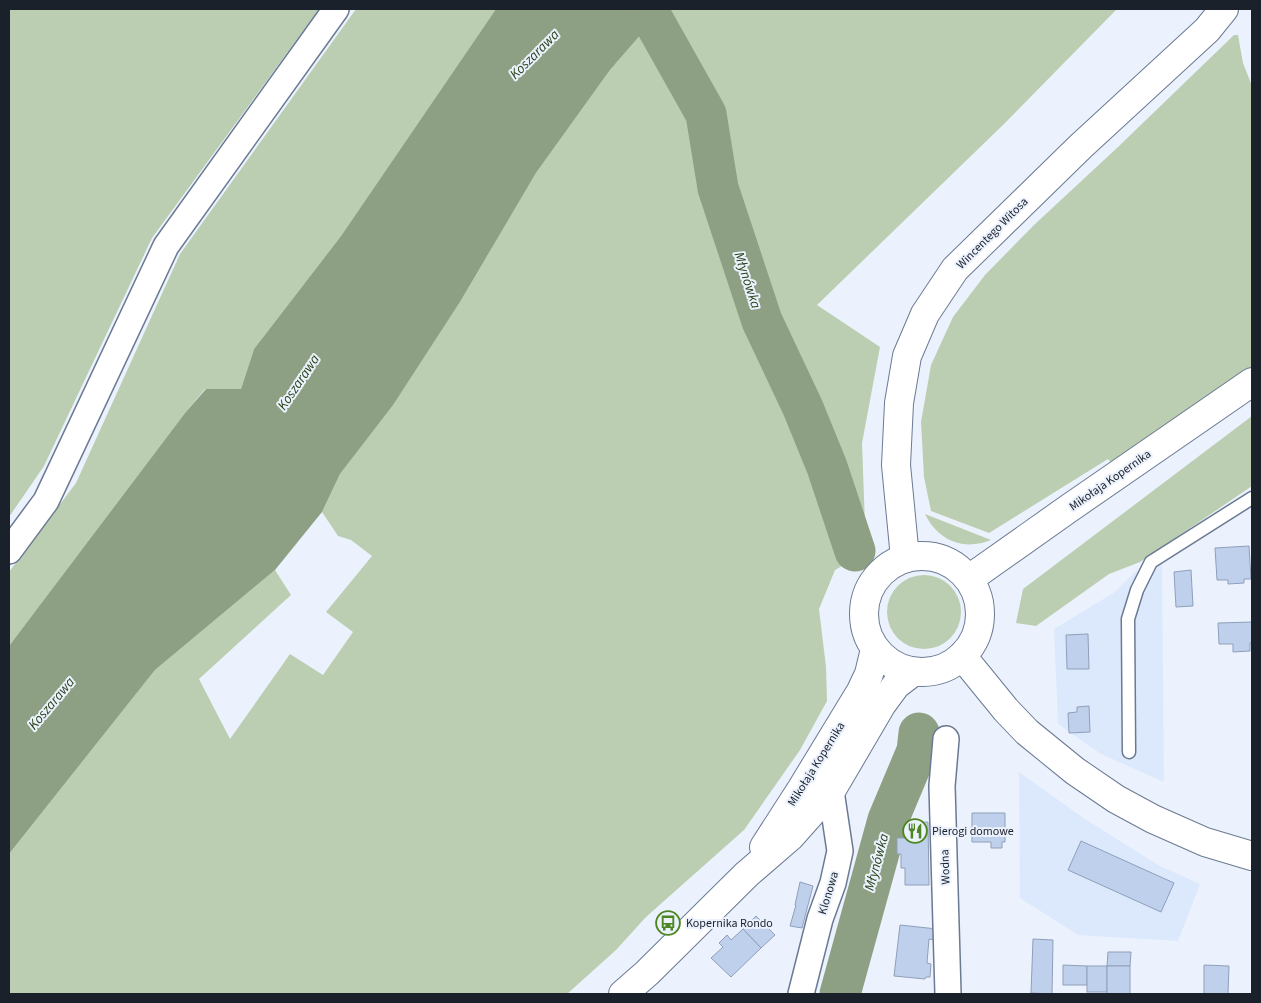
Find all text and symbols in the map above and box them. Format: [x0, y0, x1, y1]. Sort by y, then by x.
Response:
water label: Koszarawa [505, 25, 564, 84]
street label: Wincentego Witosa [953, 194, 1032, 273]
water label: Młynówka [729, 249, 766, 312]
water label: Koszarawa [273, 350, 325, 414]
street label: Mikołaja Kopernika [1066, 446, 1155, 515]
water label: Koszarawa [24, 673, 80, 734]
street label: Mikołaja Kopernika [784, 719, 849, 810]
restaurant icon: Pierogi domowe [902, 818, 928, 844]
place label: Pierogi domowe [932, 823, 1014, 840]
water label: Młynówka [860, 831, 894, 893]
street label: Wodna [936, 849, 955, 885]
street label: Klonowa [814, 870, 843, 917]
bus stop icon: Kopernika Rondo [655, 910, 681, 936]
place label: Kopernika Rondo [686, 915, 773, 932]

